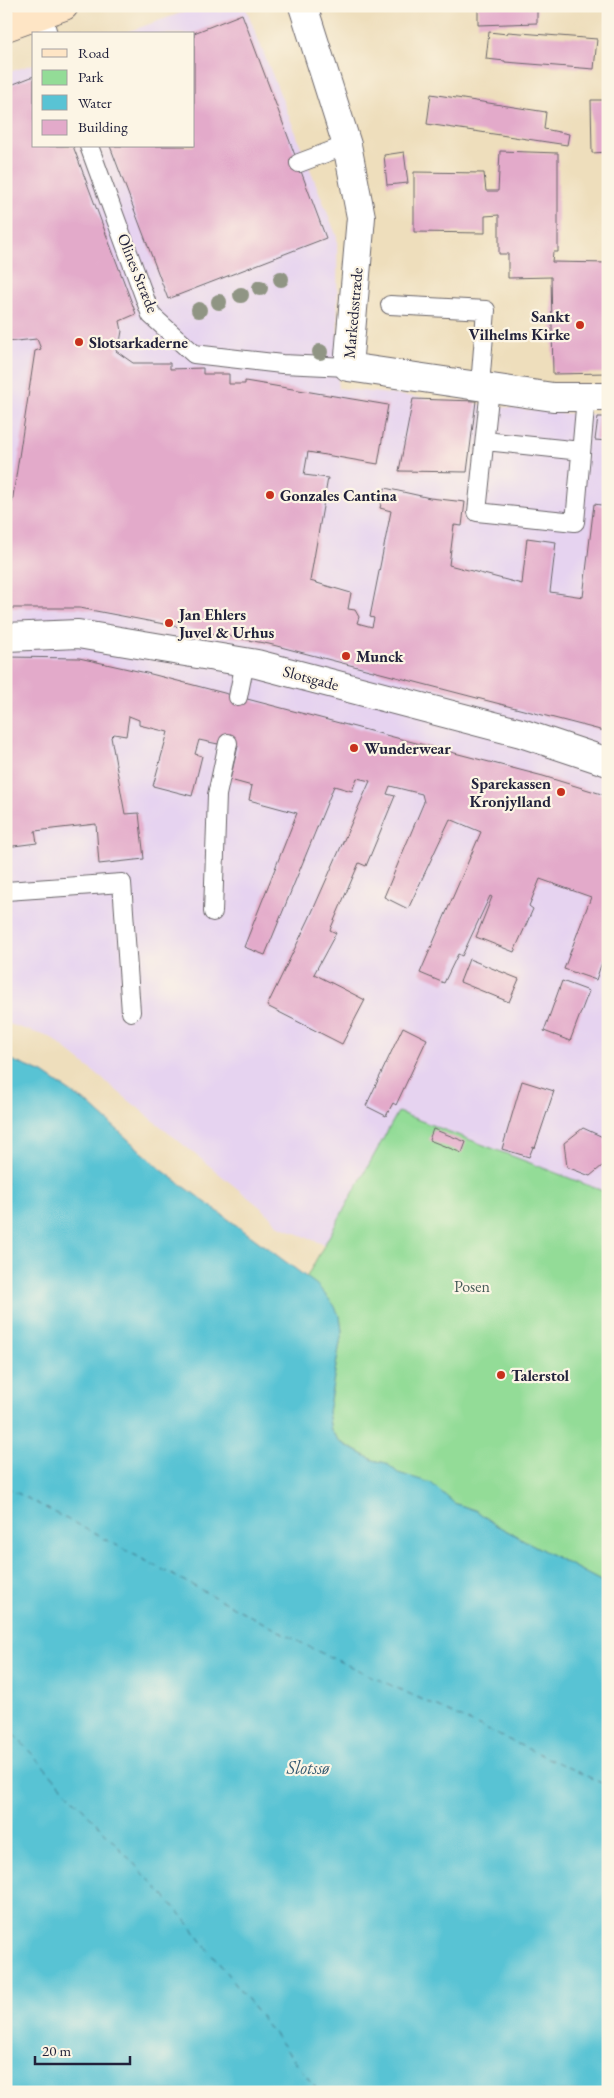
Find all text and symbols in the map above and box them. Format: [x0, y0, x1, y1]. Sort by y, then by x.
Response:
legend [32, 32, 195, 148]
text: Road [78, 43, 110, 62]
text: Park [78, 67, 105, 86]
text: Water [78, 93, 112, 112]
text: Building [78, 117, 128, 136]
street label: Olines Stræde [113, 230, 163, 316]
street label: Markedsstræde [339, 267, 367, 359]
place label: Sankt Vilhelms Kirke [469, 306, 570, 345]
marker: Sankt Vilhelms Kirke [574, 319, 586, 331]
place label: Slotsarkaderne [89, 332, 188, 353]
marker: Slotsarkaderne [73, 336, 85, 348]
place label: Gonzales Cantina [280, 485, 398, 506]
marker: Gonzales Cantina [264, 489, 276, 501]
place label: Jan Ehlers Juvel & Urhus [177, 604, 275, 643]
marker: Jan Ehlers Juvel & Urhus [163, 617, 175, 629]
place label: Munck [356, 646, 404, 667]
marker: Munck [340, 650, 352, 662]
street label: Slotsgade [281, 660, 341, 696]
place label: Wunderwear [364, 738, 451, 759]
marker: Wunderwear [348, 742, 360, 754]
place label: Sparekassen Kronjylland [470, 773, 551, 812]
marker: Sparekassen Kronjylland [555, 786, 567, 798]
park label: Posen [454, 1276, 490, 1297]
place label: Talerstol [511, 1365, 570, 1386]
marker: Talerstol [495, 1369, 507, 1381]
water label: Slotssø [286, 1756, 330, 1779]
scale bar [35, 2033, 130, 2065]
text: 20 m [42, 2041, 71, 2060]

